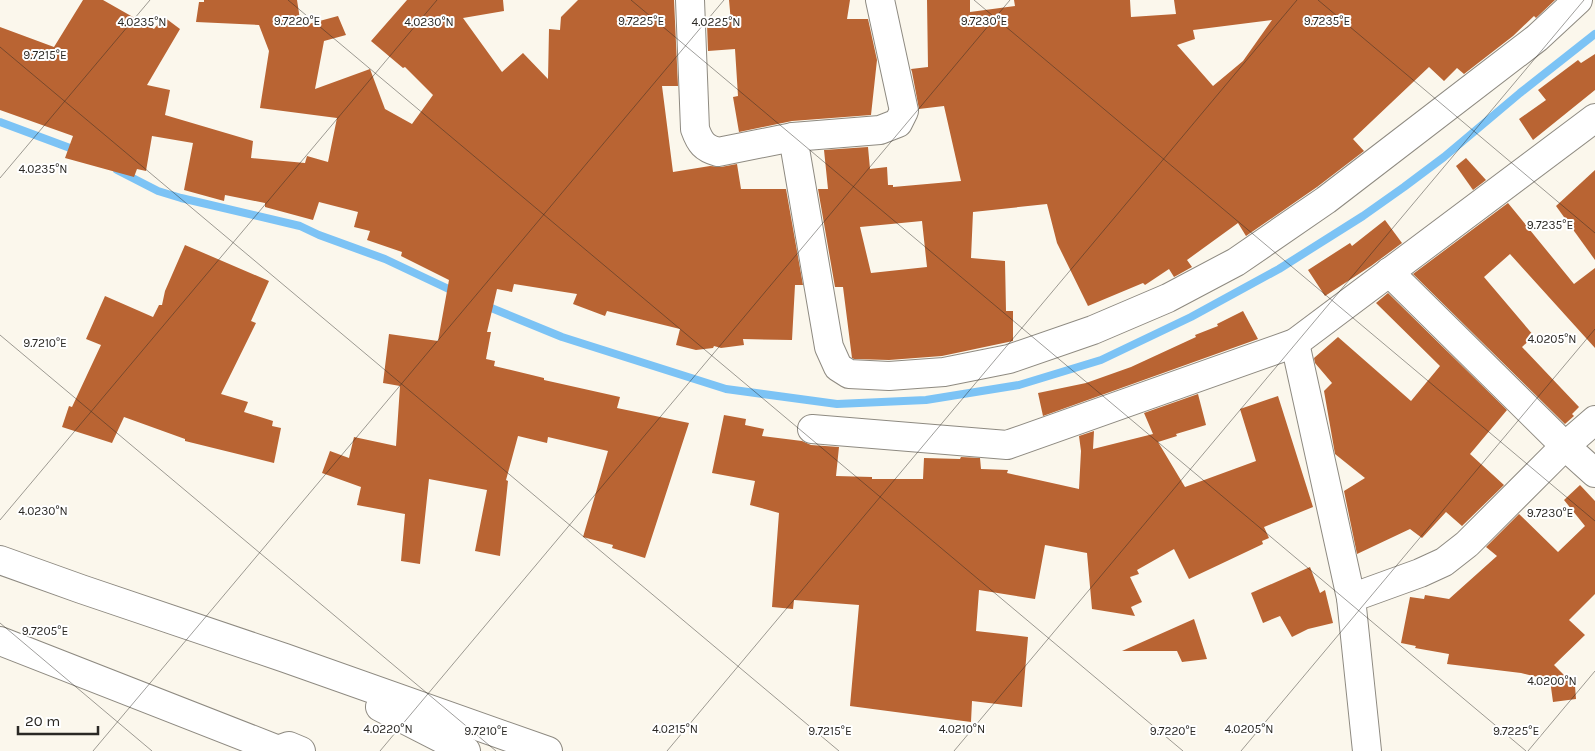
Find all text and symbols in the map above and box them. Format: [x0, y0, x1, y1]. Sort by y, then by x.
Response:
text: 9.7220°E [274, 14, 320, 28]
text: 9.7225°E [618, 14, 664, 28]
text: 9.7230°E [961, 14, 1007, 28]
text: 9.7235°E [1304, 14, 1350, 28]
text: 4.0235°N [117, 15, 167, 29]
text: 4.0230°N [404, 15, 454, 29]
text: 4.0225°N [692, 15, 740, 29]
text: 9.7215°E [23, 48, 67, 62]
text: 4.0235°N [18, 162, 68, 176]
text: 9.7235°E [1527, 218, 1573, 232]
text: 4.0205°N [1527, 332, 1577, 346]
text: 9.7210°E [23, 336, 67, 350]
text: 4.0230°N [18, 504, 68, 518]
text: 9.7230°E [1527, 506, 1573, 520]
text: 9.7205°E [22, 624, 68, 638]
text: 4.0200°N [1527, 674, 1577, 688]
scale bar [18, 704, 98, 736]
text: 20 m [25, 712, 60, 730]
text: 4.0220°N [363, 722, 413, 736]
text: 4.0215°N [652, 722, 698, 736]
text: 4.0210°N [939, 722, 985, 736]
text: 4.0205°N [1224, 722, 1274, 736]
text: 9.7210°E [464, 724, 508, 738]
text: 9.7215°E [808, 724, 852, 738]
text: 9.7220°E [1150, 724, 1196, 738]
text: 9.7225°E [1493, 724, 1539, 738]

